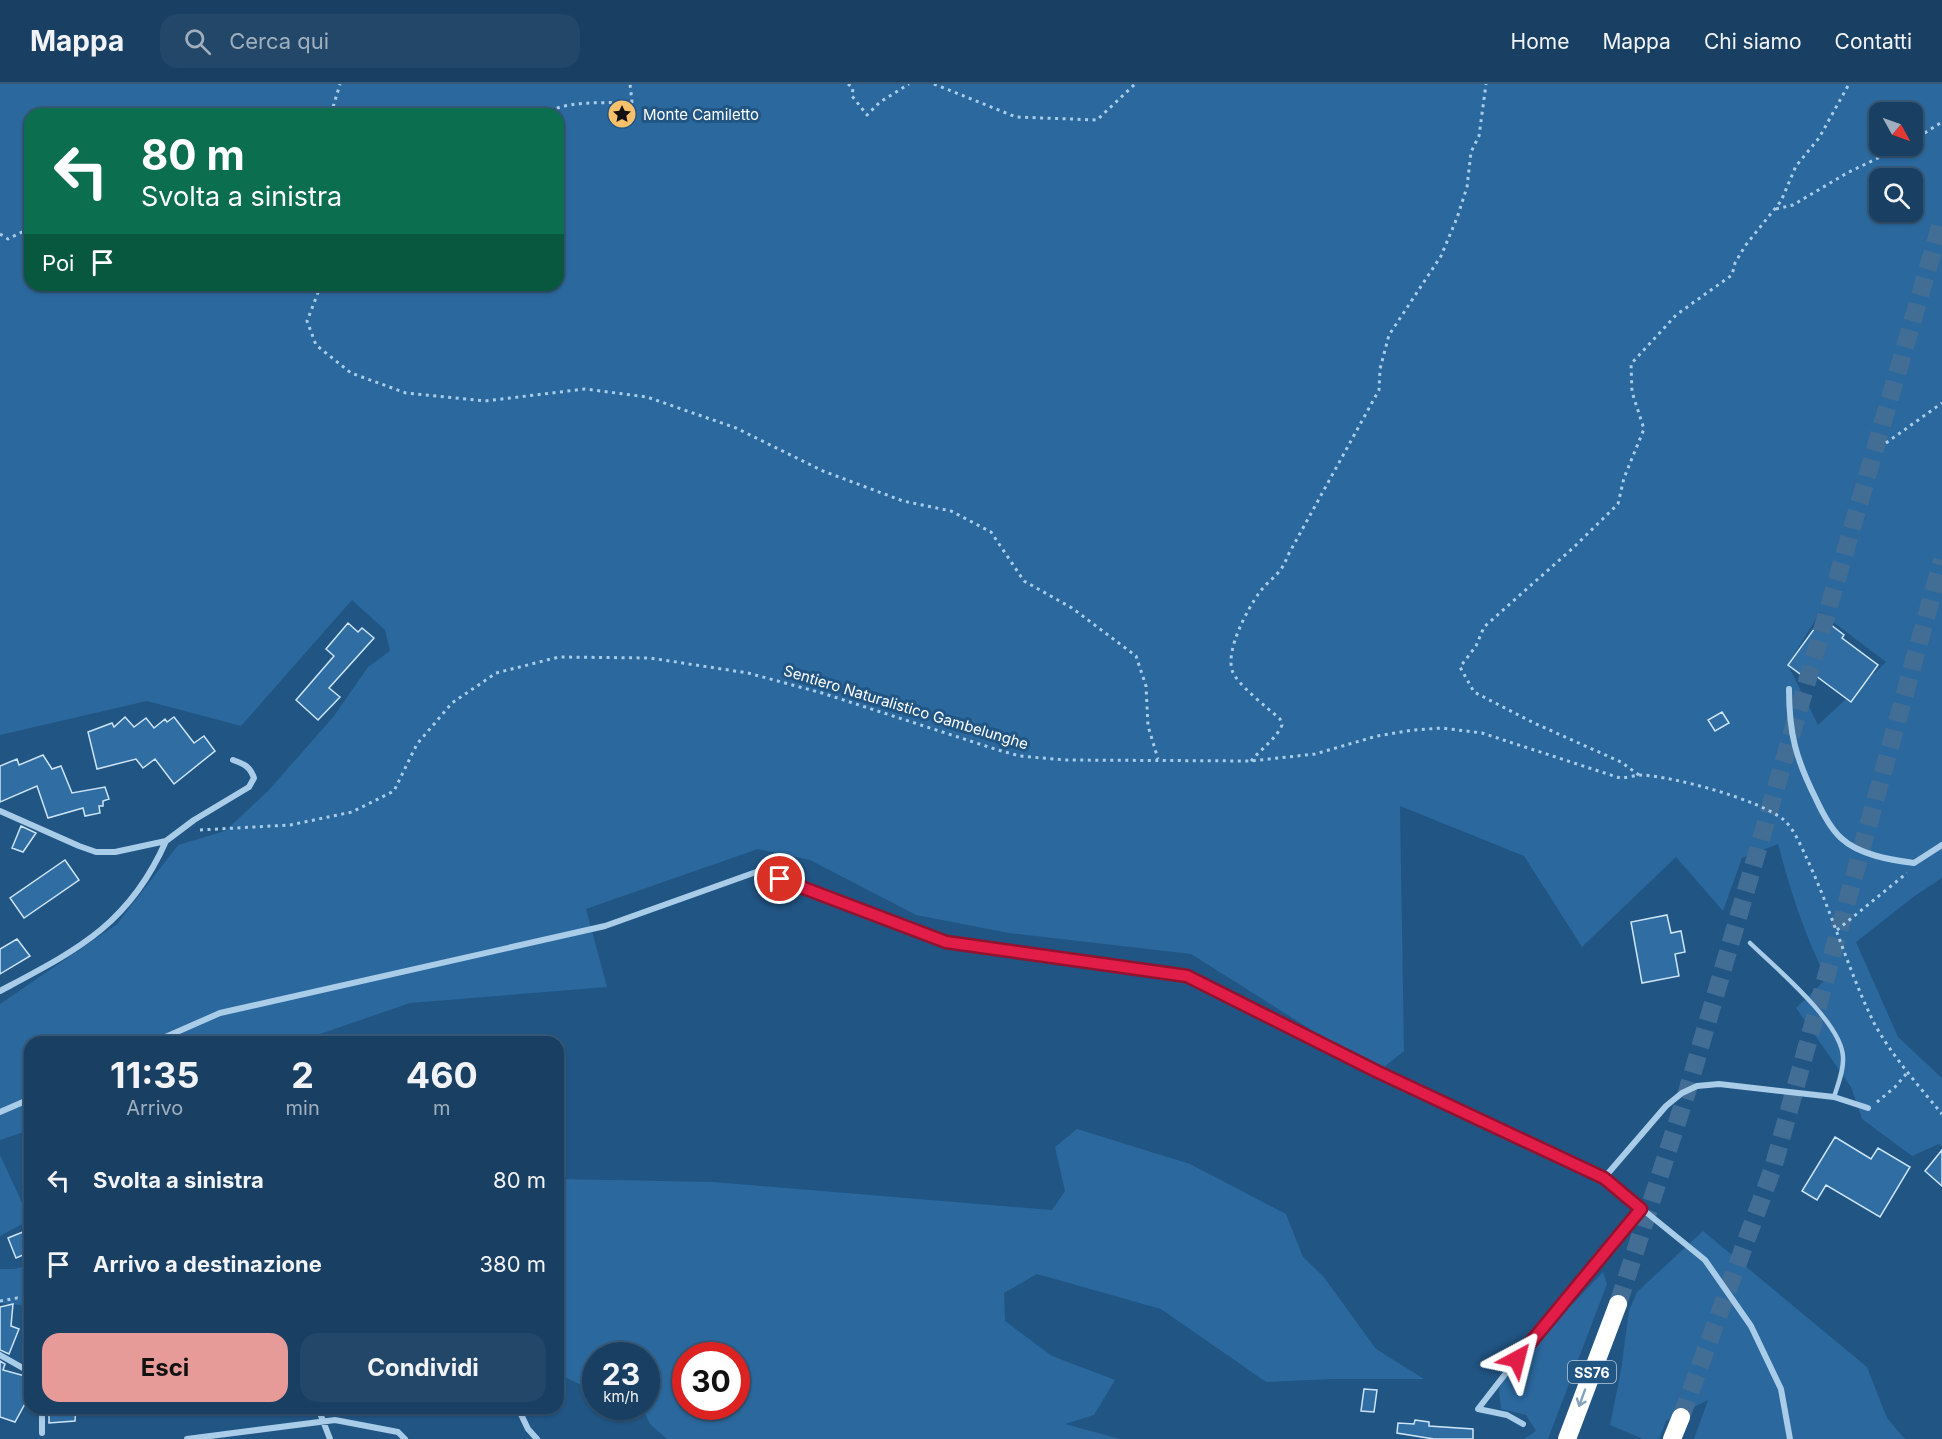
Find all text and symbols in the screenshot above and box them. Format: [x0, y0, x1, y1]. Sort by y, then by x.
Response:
search box [160, 14, 580, 68]
text: Mappa [30, 24, 124, 58]
icon: search [181, 25, 214, 58]
text: Cerca qui [229, 28, 329, 54]
text: Home [1511, 29, 1569, 54]
text: Mappa [1602, 29, 1671, 54]
text: Chi siamo [1704, 29, 1802, 54]
text: Contatti [1835, 29, 1912, 54]
place icon: Monte Camiletto [606, 98, 638, 130]
north arrow [1869, 102, 1923, 156]
map controls [1869, 102, 1923, 222]
place label: Monte Camiletto [643, 105, 759, 124]
text: 80 m [141, 129, 245, 180]
icon: left [42, 132, 120, 210]
button: search [1869, 168, 1923, 222]
text: Svolta a sinistra [141, 180, 342, 213]
icon: arrive [86, 246, 119, 279]
text: Poi [42, 250, 74, 276]
street label: Sentiero Naturalistico Gambelunghe [781, 661, 1031, 753]
pin [754, 853, 805, 904]
icon: arrive [763, 862, 796, 895]
text: 11:35 [110, 1053, 199, 1097]
text: 2 [291, 1053, 314, 1097]
text: 460 [406, 1053, 478, 1097]
text: Arrivo [126, 1096, 183, 1120]
text: min [286, 1096, 320, 1120]
text: m [433, 1096, 451, 1120]
icon: left [42, 1164, 75, 1197]
text: Svolta a sinistra [93, 1167, 264, 1193]
text: 80 m [493, 1167, 546, 1193]
icon: arrive [42, 1248, 75, 1281]
text: Arrivo a destinazione [93, 1251, 322, 1277]
text: 380 m [479, 1251, 546, 1277]
position arrow [1485, 1327, 1549, 1391]
button: Esci [42, 1333, 288, 1402]
button: Condividi [300, 1333, 546, 1402]
speed limit sign: 30 [672, 1342, 750, 1420]
text: 23 [602, 1356, 640, 1392]
road number: SS76 [1568, 1361, 1616, 1383]
text: km/h [603, 1387, 639, 1406]
one-way arrow [1576, 1389, 1587, 1407]

